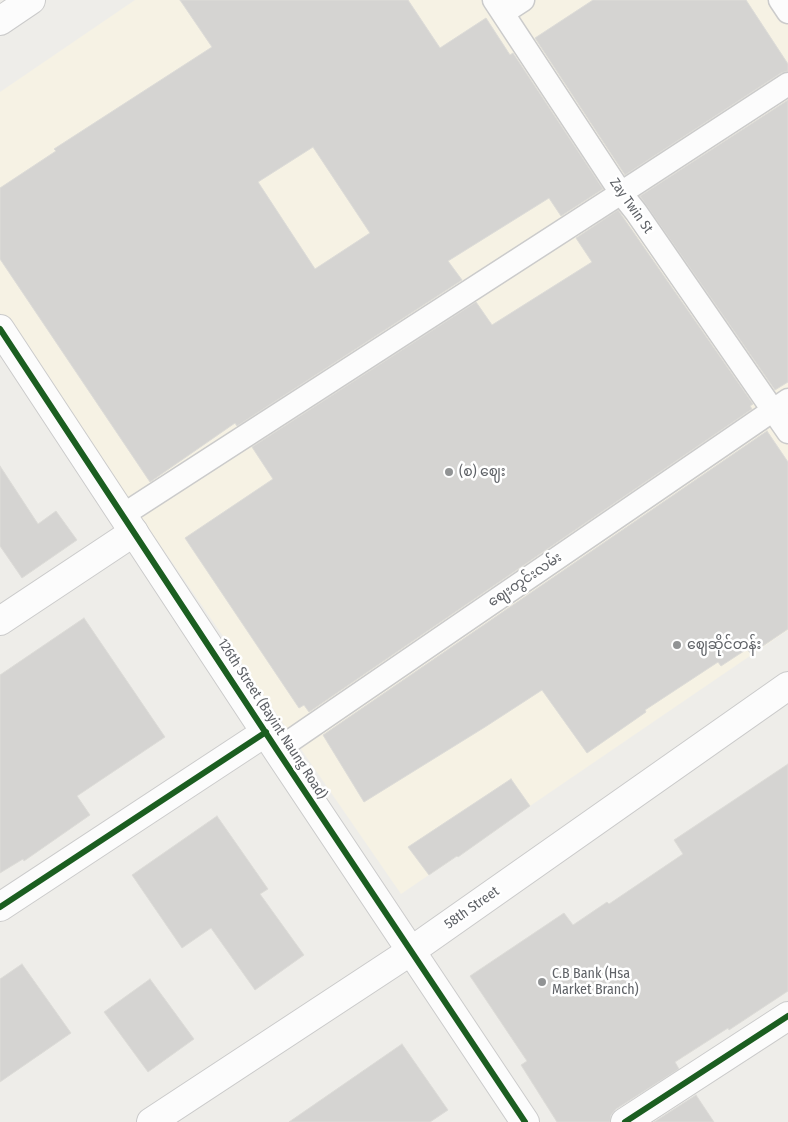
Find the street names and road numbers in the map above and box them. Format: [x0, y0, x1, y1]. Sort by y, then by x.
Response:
street label: Zay Twin St [606, 175, 656, 237]
street label: ဈေးတွင်းလမ်း [485, 549, 565, 611]
street label: 126th Street (Bayint Naung Road) [214, 636, 330, 802]
street label: 58th Street [441, 883, 503, 933]

